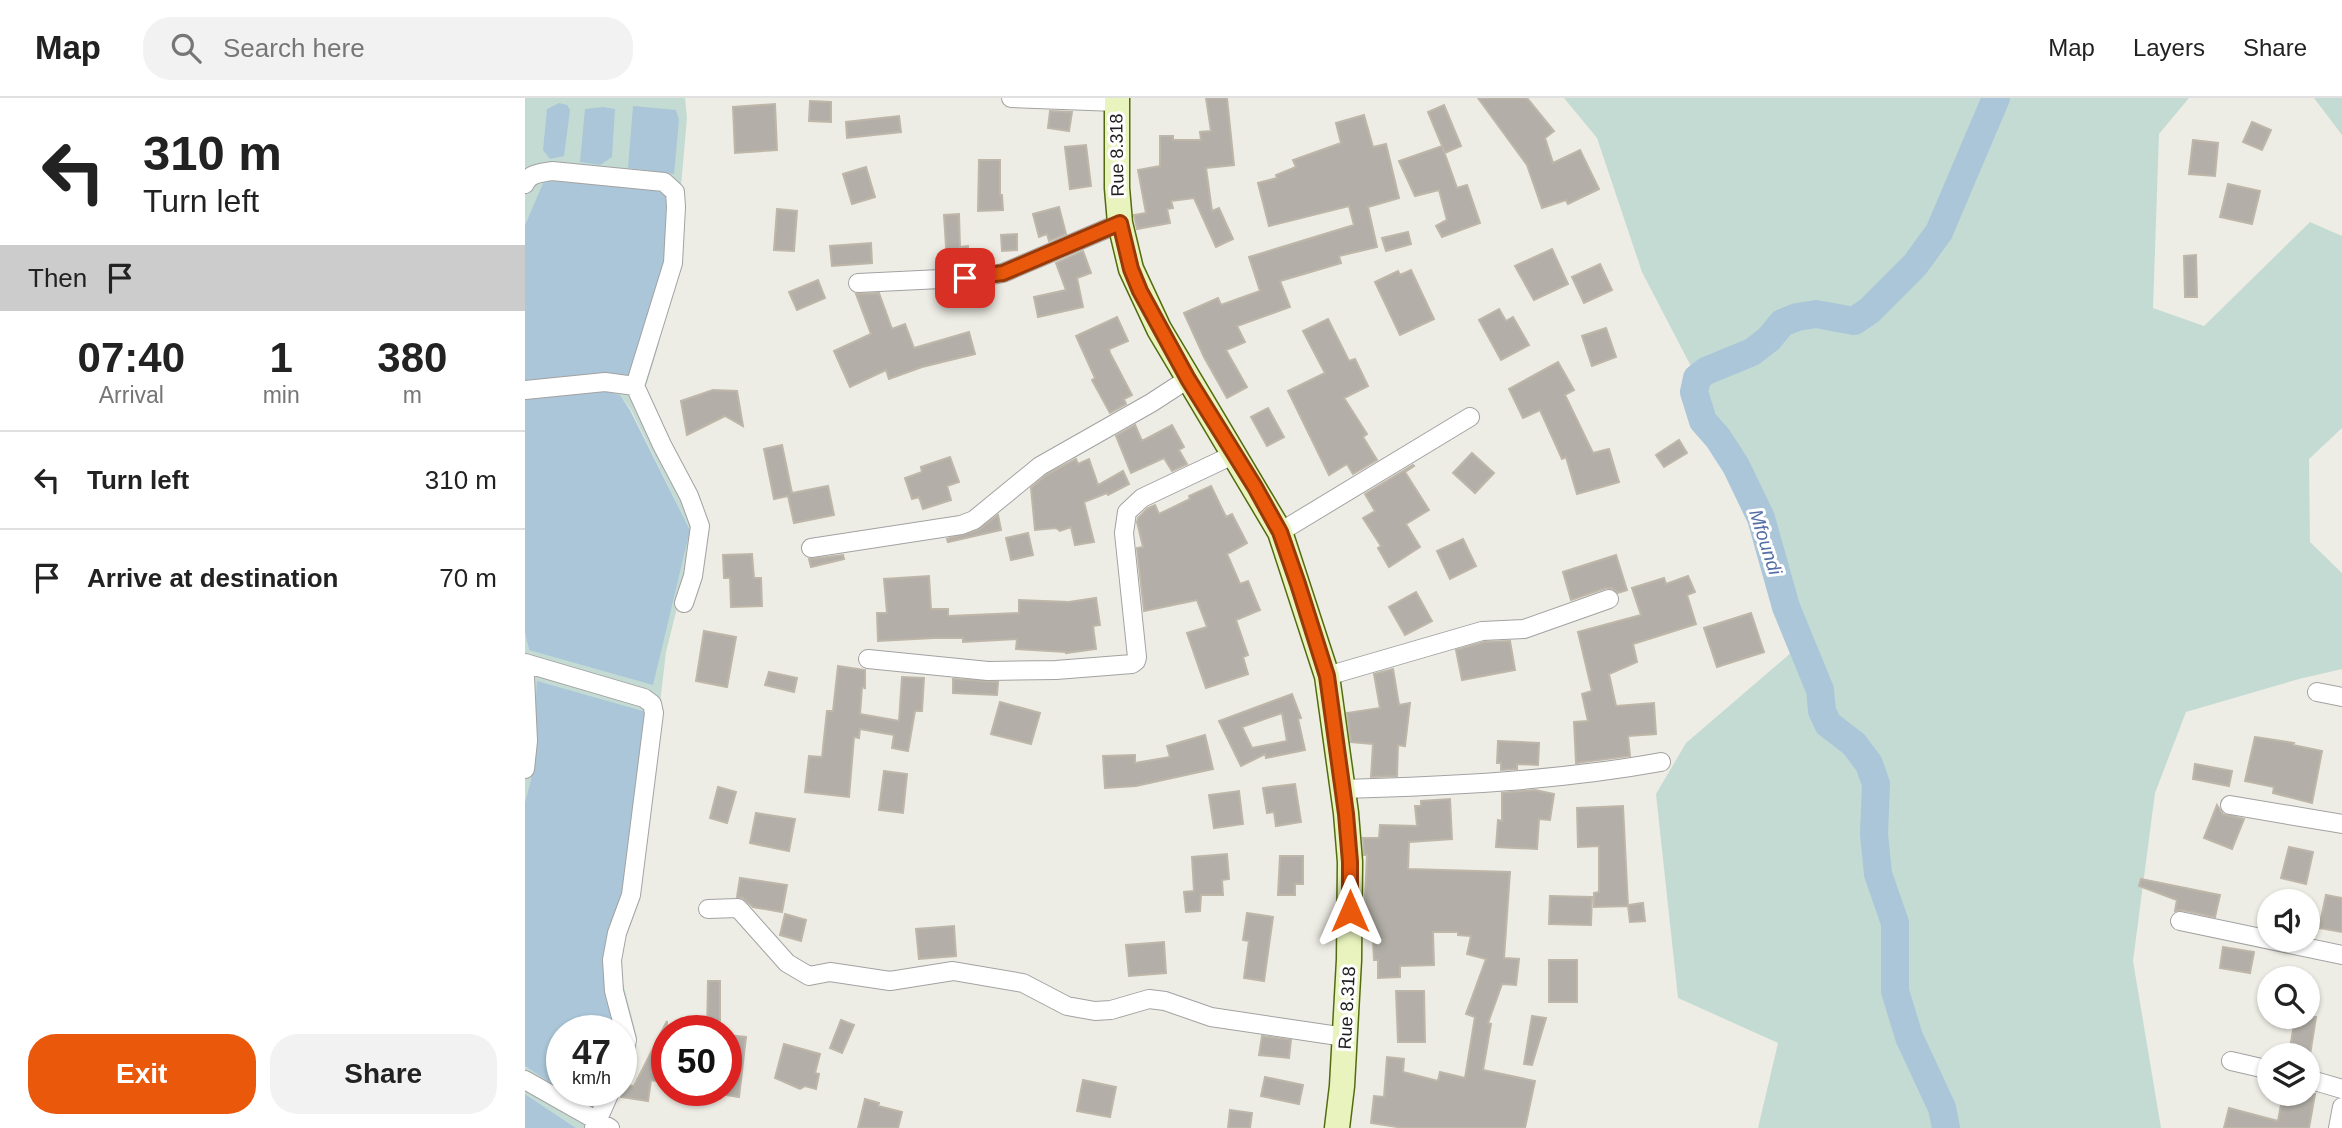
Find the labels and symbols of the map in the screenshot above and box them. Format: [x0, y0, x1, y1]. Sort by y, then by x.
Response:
street label: Rue 8.318 [1106, 113, 1128, 197]
pin [935, 248, 995, 308]
water label: Mfoundi [1745, 507, 1786, 578]
position arrow [1313, 874, 1387, 948]
street label: Rue 8.318 [1335, 966, 1359, 1050]
speed limit sign: 50 [651, 1015, 742, 1106]

